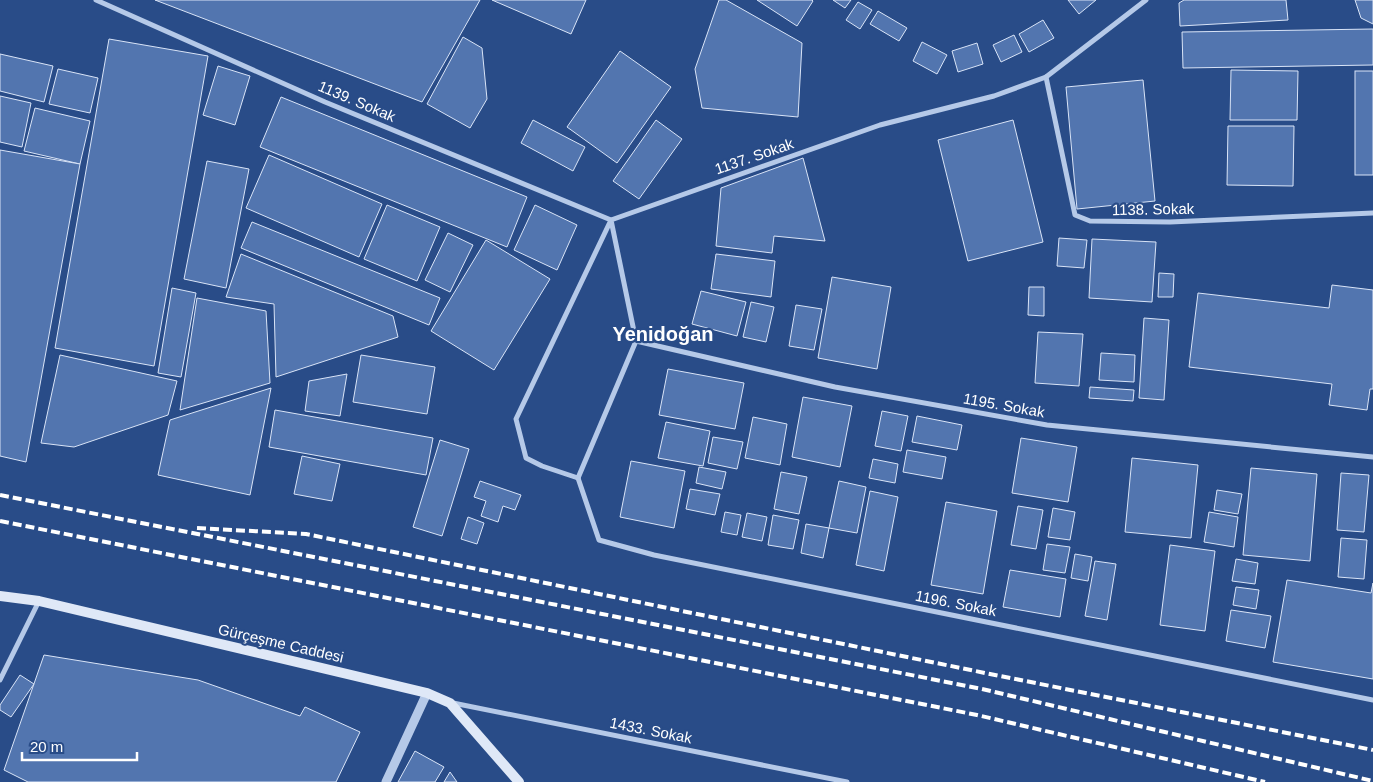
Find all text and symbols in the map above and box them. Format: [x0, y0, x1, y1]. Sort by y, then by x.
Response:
street label: 1139. Sokak [316, 77, 399, 125]
street label: 1137. Sokak [712, 134, 796, 177]
street label: 1138. Sokak [1112, 200, 1195, 218]
district label: Yenidoğan [612, 323, 714, 345]
street label: 1195. Sokak [962, 389, 1046, 421]
street label: 1196. Sokak [914, 587, 998, 619]
street label: Gürçeşme Caddesi [217, 620, 345, 666]
street label: 1433. Sokak [608, 714, 694, 746]
scale bar [22, 730, 138, 762]
text: 20 m [30, 738, 63, 755]

